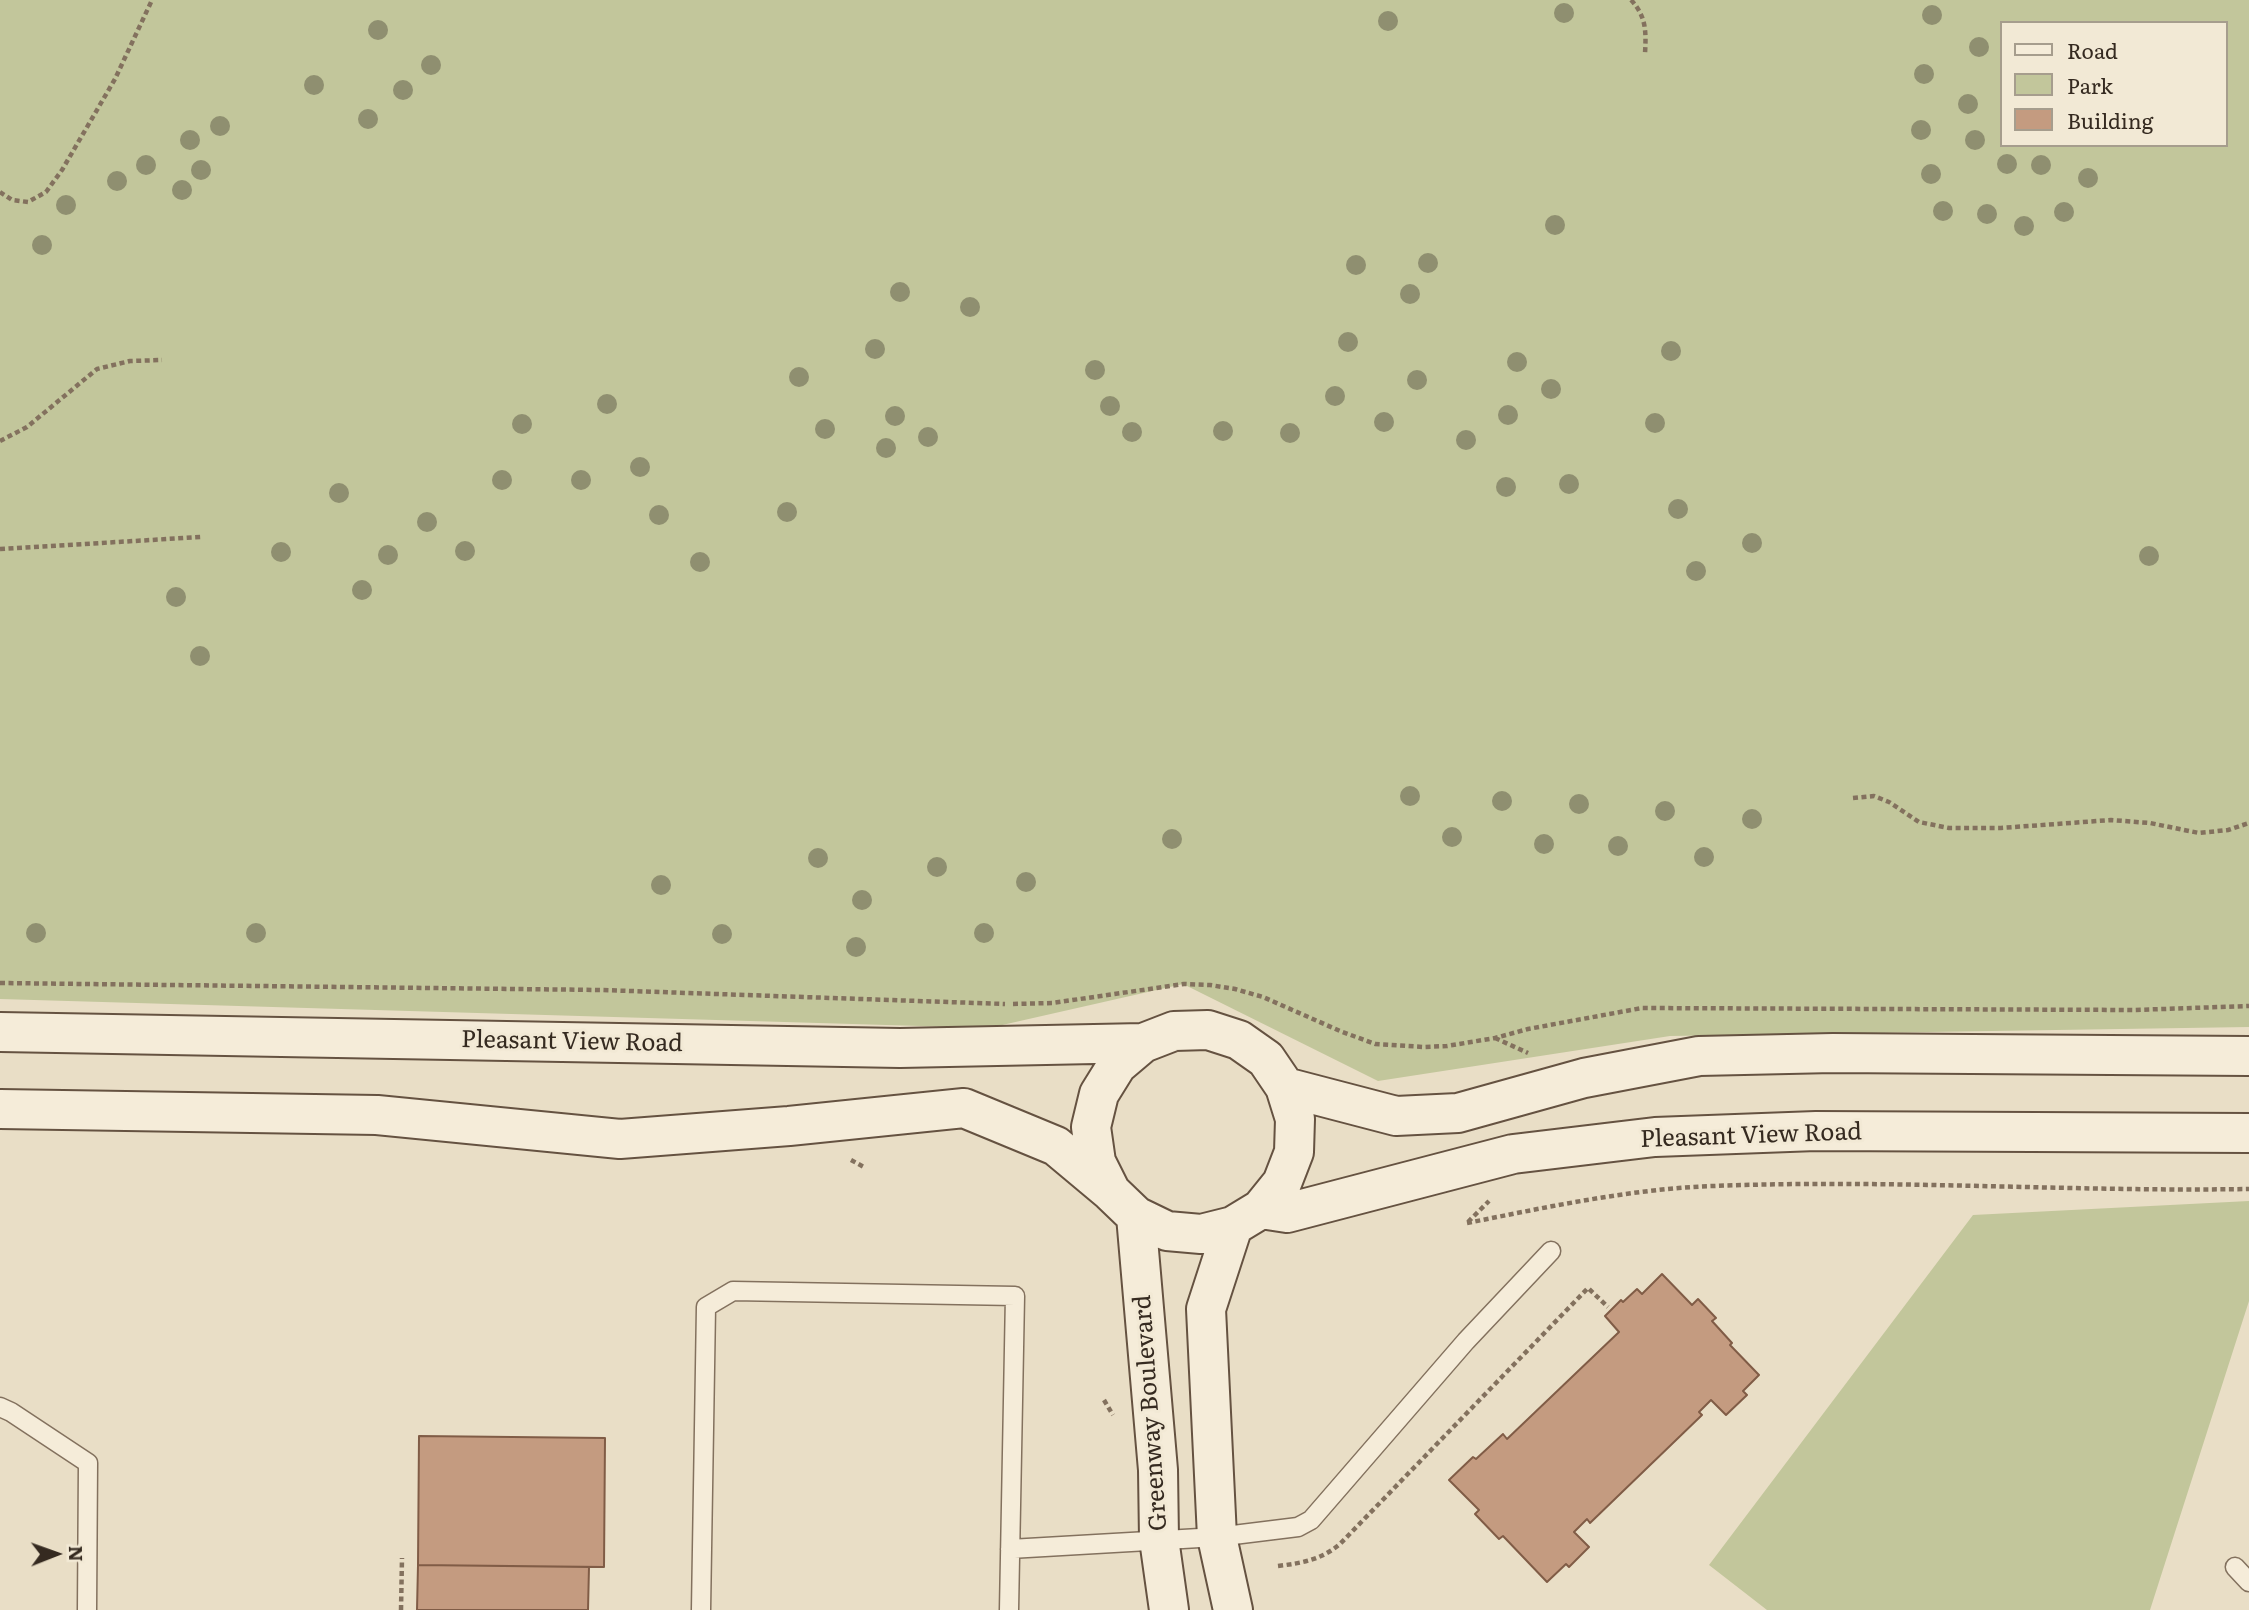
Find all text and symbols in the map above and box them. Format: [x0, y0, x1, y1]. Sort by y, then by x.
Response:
legend [2000, 21, 2228, 147]
text: Road [2067, 34, 2118, 65]
text: Park [2067, 69, 2113, 100]
text: Building [2067, 104, 2153, 135]
street label: Pleasant View Road [461, 1026, 683, 1058]
street label: Pleasant View Road [1640, 1118, 1862, 1154]
street label: Greenway Boulevard [1128, 1294, 1174, 1532]
north arrow [21, 1519, 91, 1589]
text: N [63, 1545, 91, 1562]

